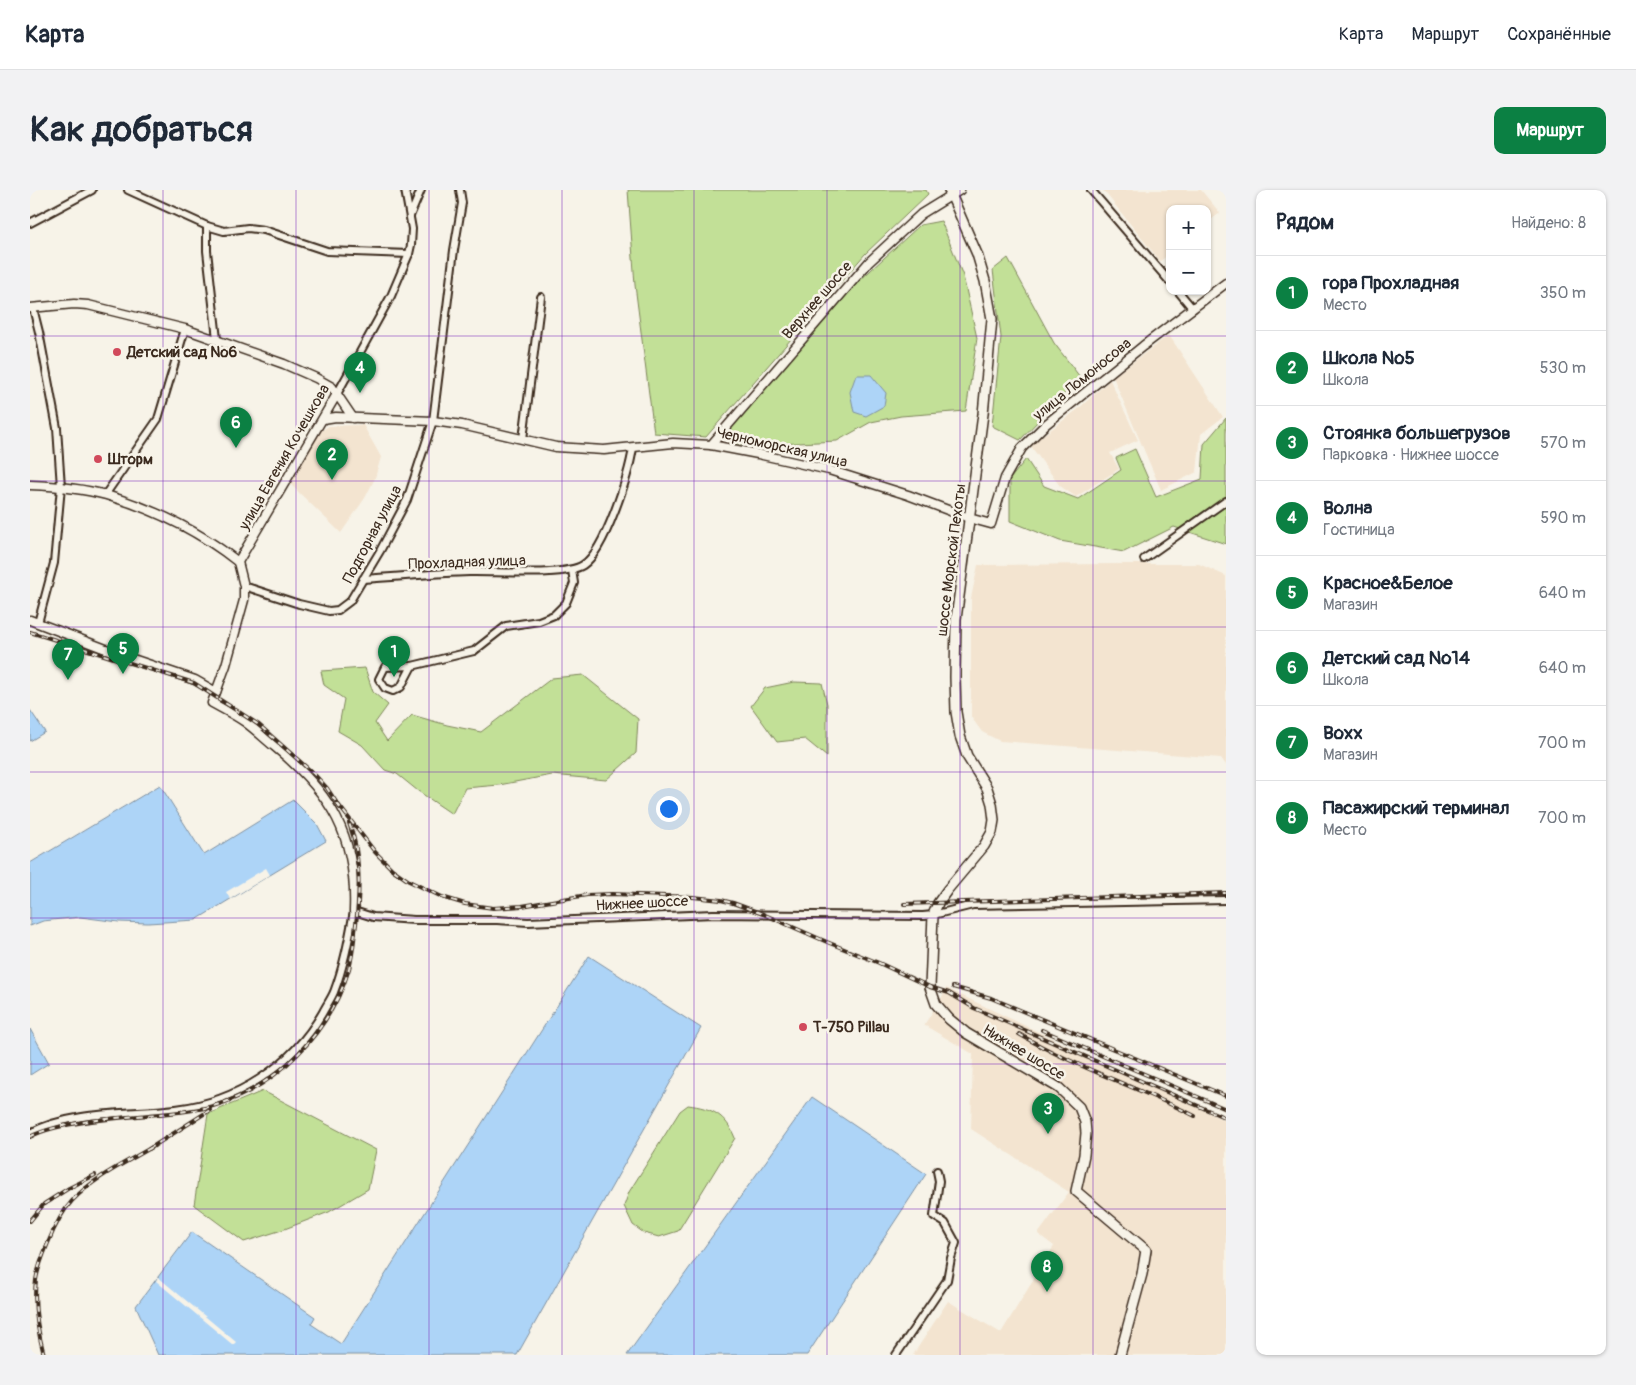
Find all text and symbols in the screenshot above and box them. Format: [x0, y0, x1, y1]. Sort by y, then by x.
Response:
text: Карта [25, 20, 84, 49]
text: Карта [1339, 23, 1383, 46]
text: Маршрут [1411, 23, 1479, 46]
text: Сохранённые [1507, 23, 1611, 46]
button: Маршрут [1494, 107, 1606, 154]
text: Как добраться [30, 108, 253, 152]
map controls [1166, 205, 1211, 295]
button: + [1166, 205, 1211, 250]
text: Рядом [1276, 209, 1334, 236]
text: Найдено: 8 [1511, 213, 1586, 233]
button: − [1166, 250, 1211, 295]
street label: Верхнее шоссе [778, 257, 857, 343]
text: гора Прохладная [1323, 271, 1459, 295]
text: 1 [1289, 283, 1295, 303]
text: 350 m [1540, 283, 1586, 303]
text: Место [1323, 295, 1367, 315]
street label: улица Ломоносова [1028, 334, 1135, 426]
place label: Детский сад №6 [126, 343, 237, 362]
marker: Детский сад №6 [111, 346, 123, 358]
text: Школа №5 [1323, 346, 1415, 370]
pin: 4 [344, 352, 376, 393]
text: 2 [1288, 358, 1296, 378]
text: 530 m [1540, 358, 1586, 378]
text: Школа [1323, 370, 1369, 390]
street label: улица Евгения Кочешкова [234, 381, 334, 534]
pin: 6 [220, 407, 252, 448]
text: Стоянка большегрузов [1323, 421, 1511, 445]
street label: Черноморская улица [714, 423, 849, 472]
text: 3 [1288, 433, 1296, 453]
text: 570 m [1540, 433, 1586, 453]
pin: 2 [316, 439, 348, 480]
text: Парковка · Нижнее шоссе [1323, 445, 1499, 465]
place label: Шторм [107, 450, 153, 469]
marker: Шторм [92, 453, 104, 465]
street label: Подгорная улица [339, 482, 406, 587]
street label: шоссе Морской Пехоты [933, 483, 970, 637]
text: Волна [1323, 496, 1372, 520]
text: 4 [1287, 508, 1297, 528]
text: 590 m [1540, 508, 1586, 528]
text: Гостиница [1323, 520, 1395, 540]
street label: Прохладная улица [408, 551, 526, 574]
text: Красное&Белое [1323, 571, 1453, 595]
text: 5 [1288, 583, 1296, 603]
text: 640 m [1539, 583, 1586, 603]
text: Магазин [1323, 595, 1378, 615]
pin: 5 [107, 633, 139, 674]
pin: 1 [378, 636, 410, 677]
pin: 7 [52, 639, 84, 680]
text: Детский сад №14 [1323, 646, 1470, 670]
text: 6 [1287, 658, 1297, 678]
text: 640 m [1539, 658, 1586, 678]
text: Школа [1323, 670, 1369, 690]
text: Boxx [1323, 721, 1363, 745]
text: 7 [1288, 733, 1296, 753]
text: 700 m [1538, 733, 1586, 753]
text: Магазин [1323, 745, 1378, 765]
your location [656, 796, 682, 822]
text: Пасажирский терминал [1323, 796, 1510, 820]
text: 8 [1288, 808, 1296, 828]
text: 700 m [1538, 808, 1586, 828]
text: Место [1323, 820, 1367, 840]
street label: Нижнее шоссе [595, 892, 689, 915]
place label: T-750 Pillau [812, 1018, 890, 1037]
street label: Нижнее шоссе [979, 1020, 1069, 1085]
marker: T-750 Pillau [797, 1021, 809, 1033]
pin: 3 [1032, 1093, 1064, 1134]
pin: 8 [1031, 1251, 1063, 1292]

